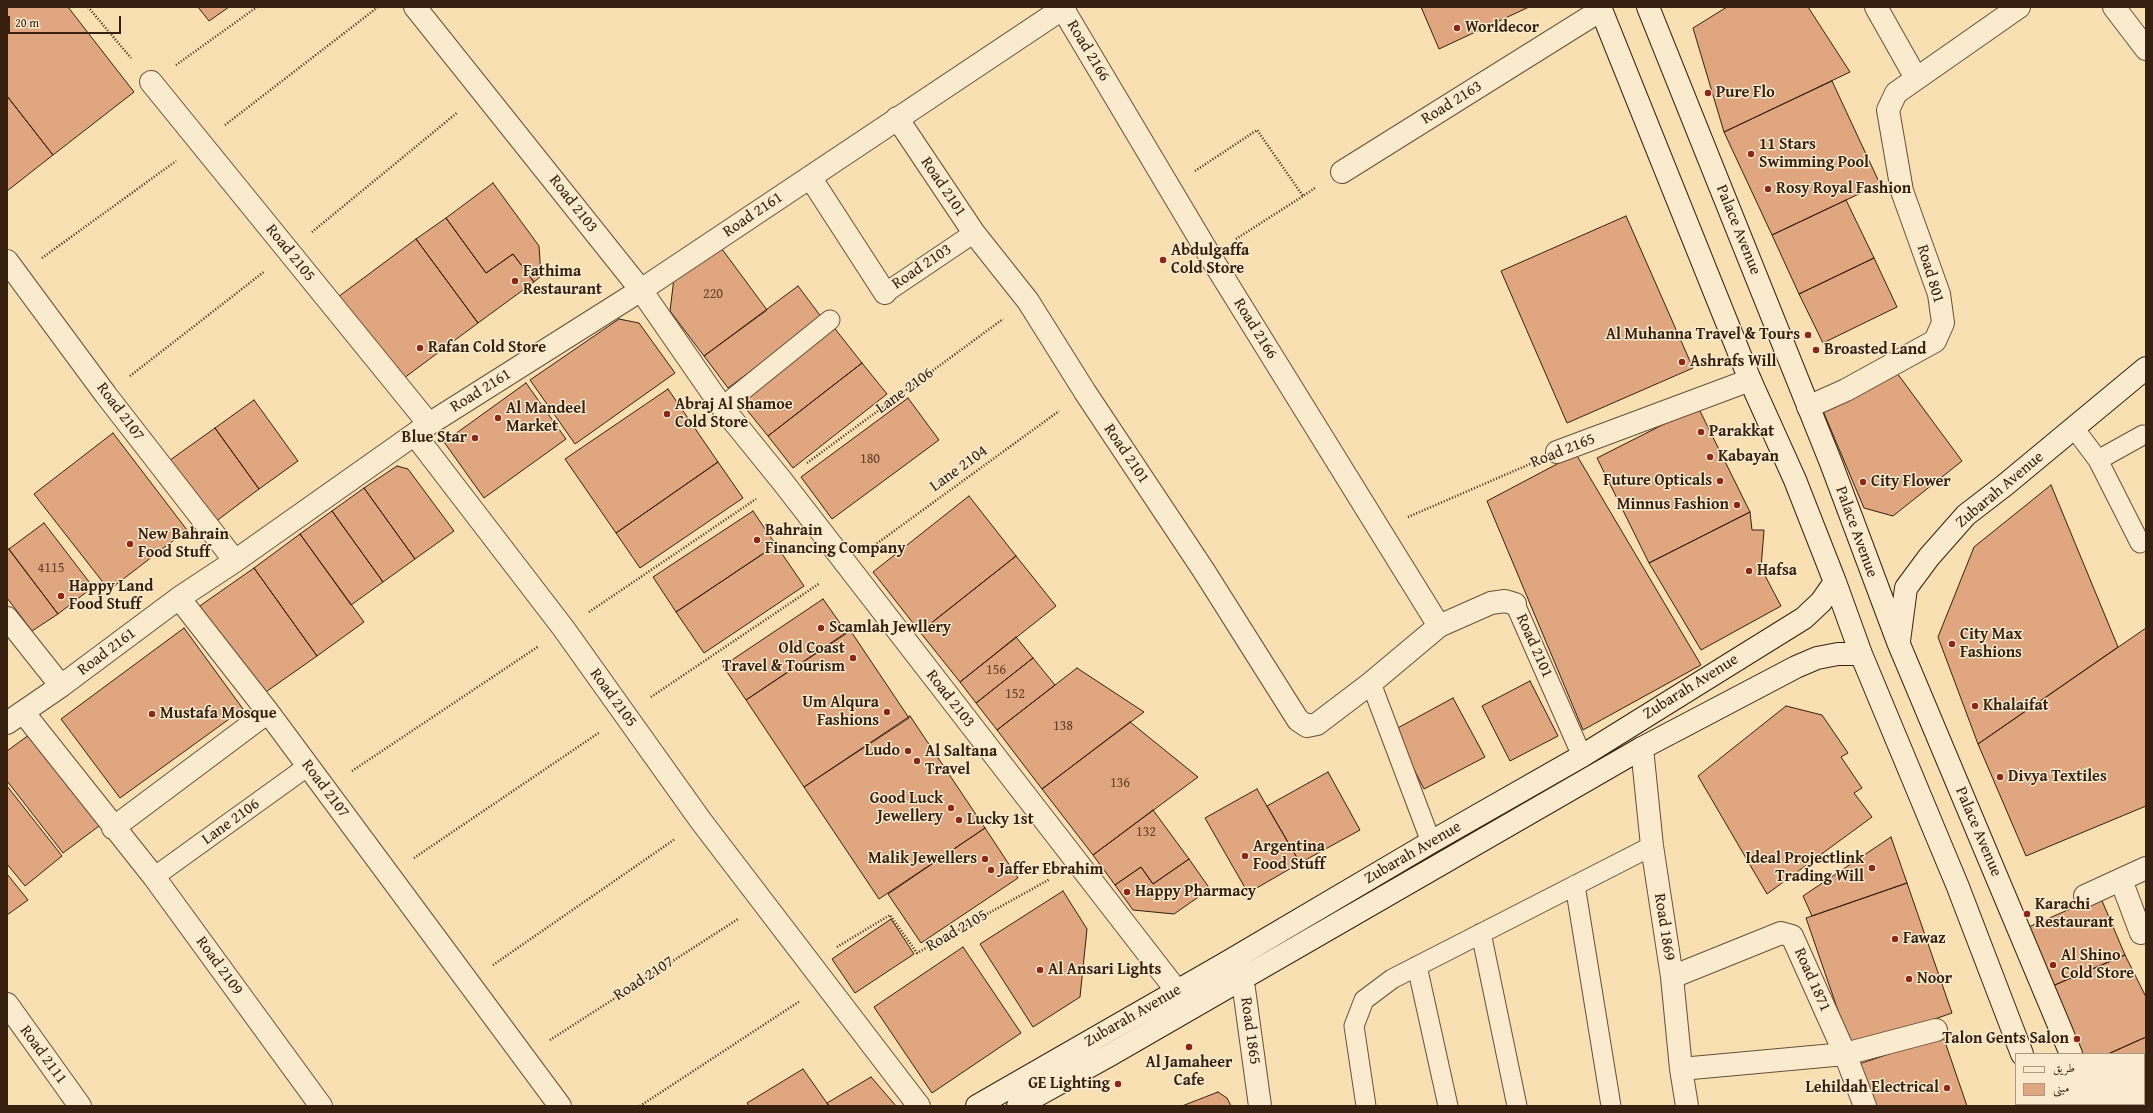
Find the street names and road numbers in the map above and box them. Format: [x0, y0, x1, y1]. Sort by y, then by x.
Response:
street label: Road 2166 [1062, 17, 1114, 85]
street label: Road 2163 [1418, 77, 1486, 129]
street label: Road 2101 [916, 154, 970, 220]
street label: Road 2103 [545, 171, 601, 237]
street label: Palace Avenue [1711, 182, 1765, 278]
street label: Road 2161 [720, 188, 786, 242]
street label: Road 2105 [261, 221, 319, 285]
street label: Road 2103 [889, 240, 955, 294]
street label: Road 801 [1912, 242, 1948, 306]
street label: Road 2166 [1229, 295, 1281, 363]
street label: Lane 2106 [873, 364, 937, 418]
street label: Road 2161 [447, 365, 515, 417]
street label: Road 2107 [92, 379, 148, 445]
street label: Road 2101 [1099, 421, 1153, 487]
street label: Road 2165 [1528, 429, 1598, 473]
street label: Lane 2104 [927, 442, 991, 496]
street label: Zubarah Avenue [1952, 448, 2048, 532]
street label: Palace Avenue [1831, 484, 1881, 580]
street label: Road 2101 [1511, 611, 1557, 681]
street label: Road 2161 [74, 624, 140, 680]
street label: Zubarah Avenue [1640, 650, 1742, 724]
street label: Road 2105 [585, 665, 641, 731]
street label: Road 2103 [922, 666, 978, 732]
street label: Road 2107 [297, 756, 353, 822]
street label: Palace Avenue [1951, 784, 2005, 880]
street label: Lane 2106 [199, 795, 263, 849]
street label: Zubarah Avenue [1361, 818, 1465, 888]
street label: Road 1869 [1649, 892, 1679, 962]
street label: Road 2105 [923, 906, 991, 956]
street label: Road 2109 [191, 933, 247, 999]
street label: Road 1871 [1789, 945, 1835, 1015]
street label: Road 2107 [610, 952, 678, 1006]
street label: Zubarah Avenue [1081, 981, 1185, 1051]
street label: Road 1865 [1236, 996, 1264, 1066]
street label: Road 2111 [15, 1022, 71, 1088]

